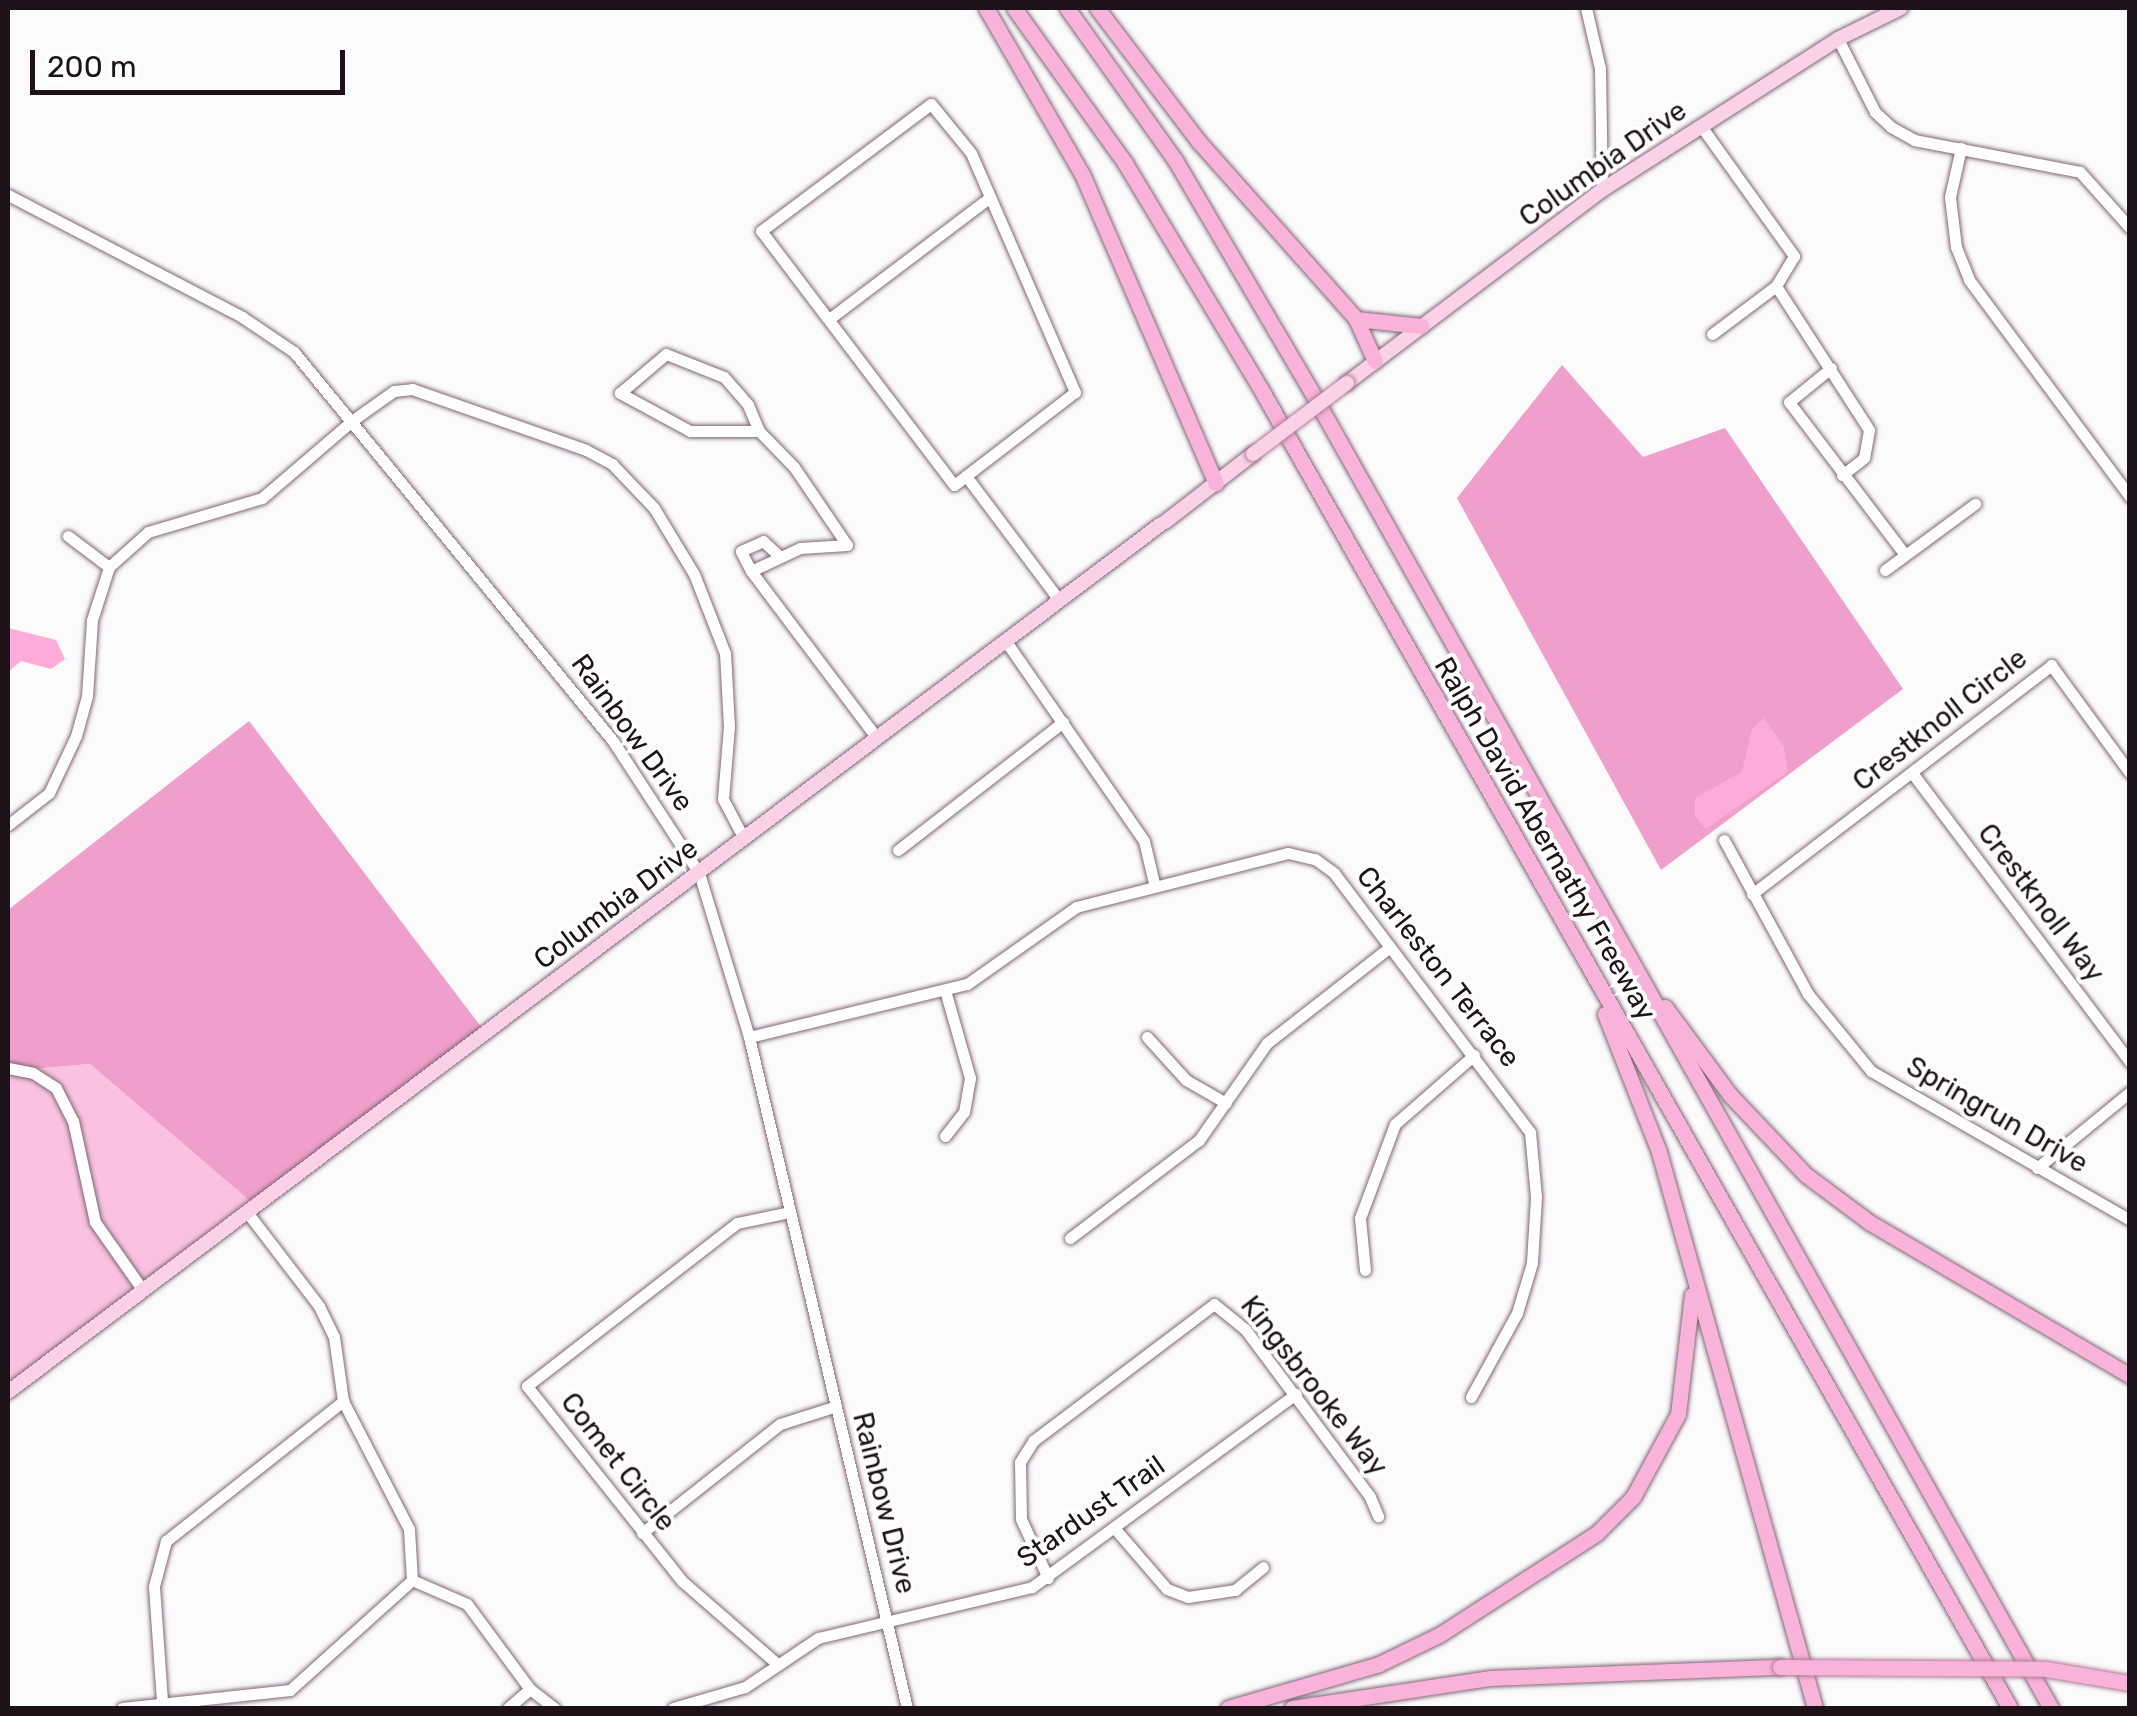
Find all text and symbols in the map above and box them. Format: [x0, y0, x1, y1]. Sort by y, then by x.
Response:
scale bar [35, 30, 350, 92]
text: 200 m [47, 49, 137, 85]
street label: Columbia Drive [1513, 94, 1693, 234]
street label: Crestknoll Circle [1846, 642, 2034, 798]
street label: Rainbow Drive [564, 648, 700, 818]
street label: Ralph David Abernathy Freeway [1427, 651, 1663, 1027]
street label: Crestknoll Way [1970, 817, 2112, 989]
street label: Columbia Drive [527, 831, 705, 977]
street label: Charleston Terrace [1349, 860, 1527, 1074]
street label: Springrun Drive [1900, 1049, 2094, 1181]
street label: Kingsbrooke Way [1233, 1289, 1395, 1483]
street label: Comet Circle [553, 1386, 683, 1538]
street label: Rainbow Drive [845, 1408, 923, 1598]
street label: Stardust Trail [1010, 1449, 1172, 1575]

